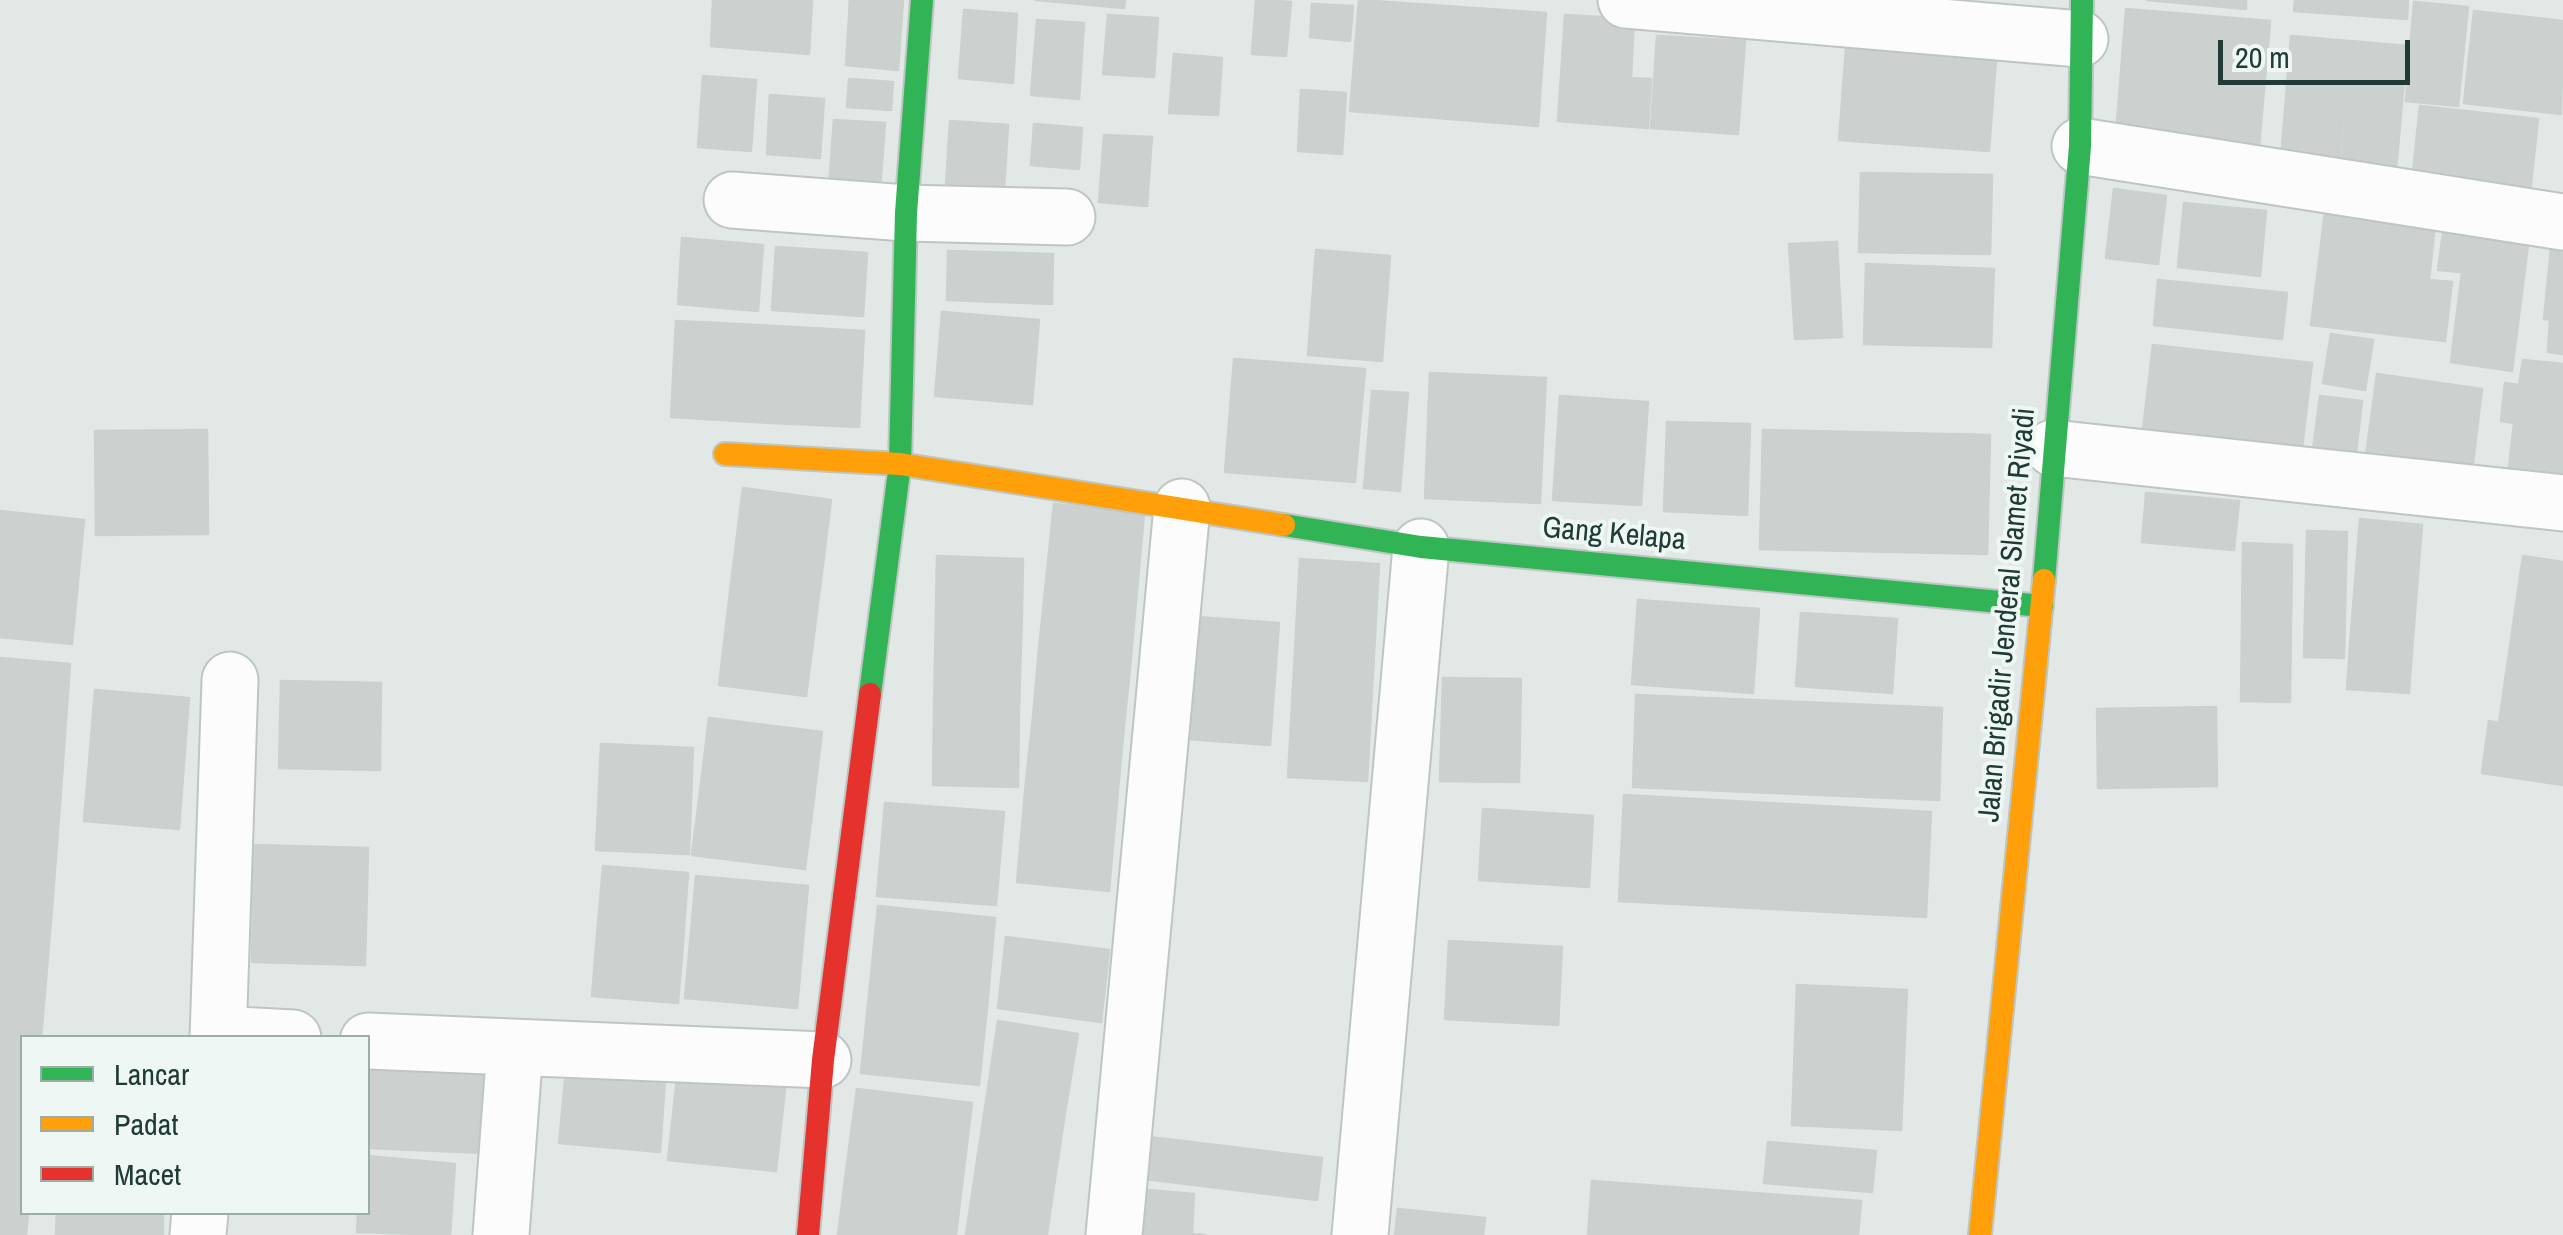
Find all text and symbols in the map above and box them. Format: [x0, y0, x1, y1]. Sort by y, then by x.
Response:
scale bar [2223, 20, 2416, 82]
text: 20 m [2235, 37, 2290, 77]
street label: Jalan Brigadir Jenderal Slamet Riyadi [1972, 406, 2044, 824]
street label: Gang Kelapa [1541, 511, 1687, 559]
legend [20, 1035, 370, 1215]
text: Lancar [114, 1054, 189, 1094]
text: Padat [114, 1104, 178, 1144]
text: Macet [114, 1154, 181, 1194]

